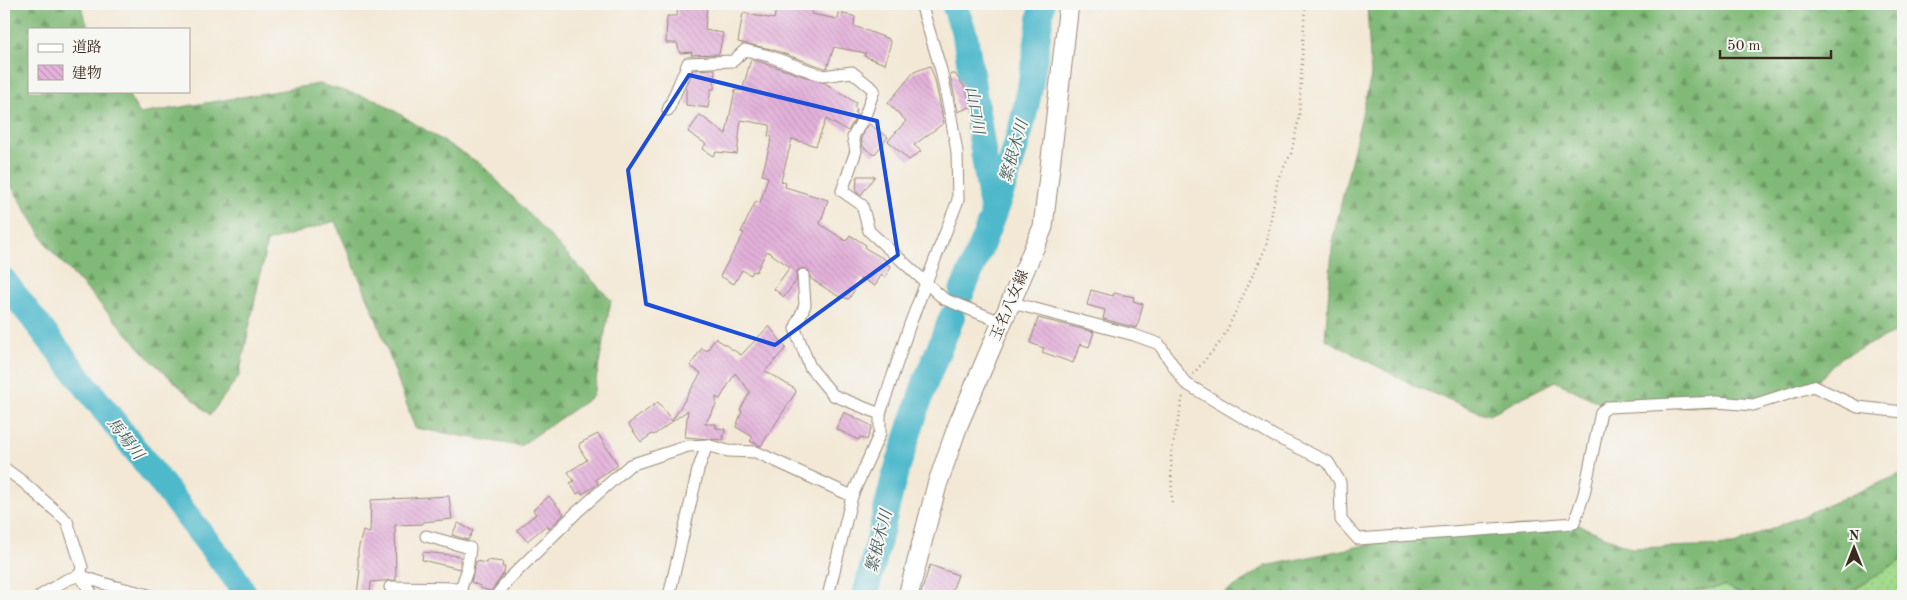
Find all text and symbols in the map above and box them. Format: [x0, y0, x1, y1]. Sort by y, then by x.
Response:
legend [28, 28, 190, 92]
scale bar [1720, 28, 1831, 60]
text: 道路 [72, 39, 102, 56]
text: 50 m [1727, 39, 1761, 54]
text: 建物 [72, 65, 102, 82]
water label: 山口川 [962, 85, 988, 137]
water label: 繁根木川 [996, 116, 1032, 185]
street label: 玉名八女線 [987, 267, 1032, 343]
water label: 馬場川 [103, 414, 148, 465]
water label: 繁根木川 [862, 506, 896, 574]
north arrow [1830, 522, 1880, 572]
text: N [1849, 529, 1860, 543]

